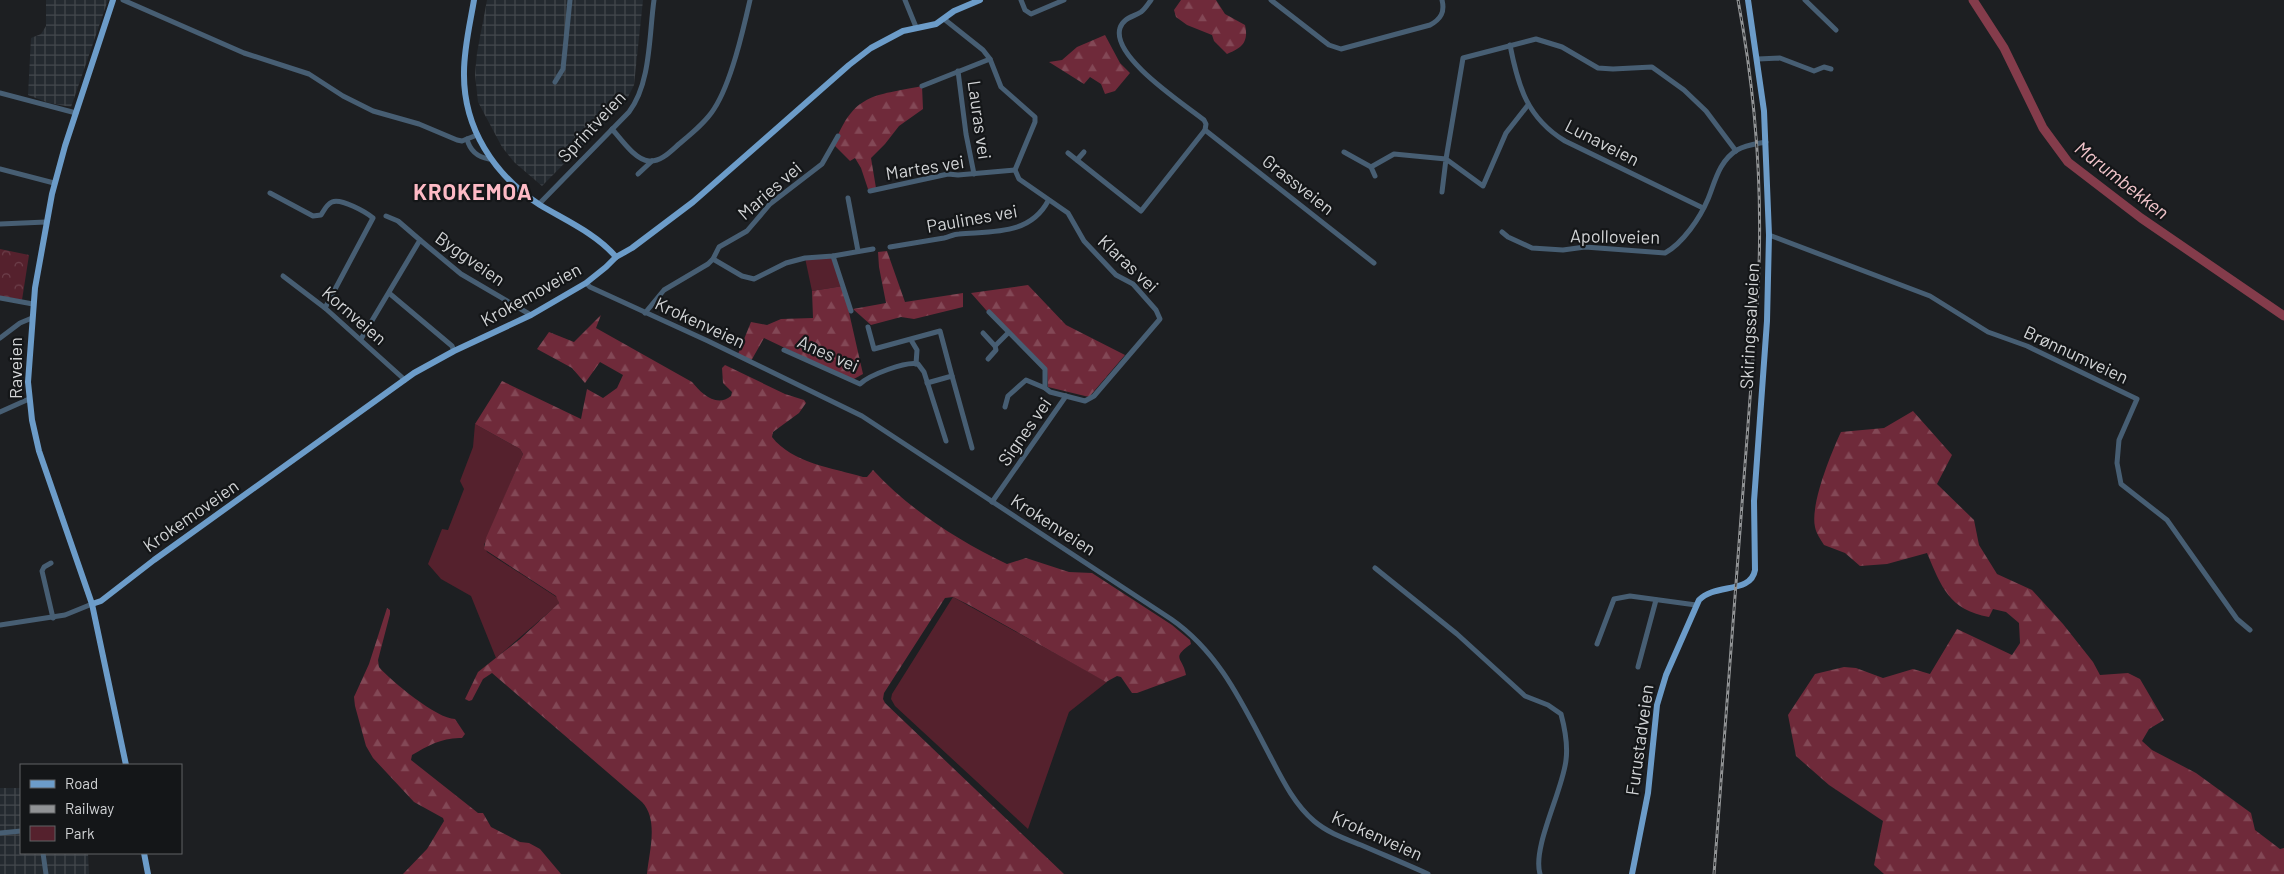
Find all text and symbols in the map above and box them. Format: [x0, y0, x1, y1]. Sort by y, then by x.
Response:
street label: Lauras vei [964, 79, 996, 161]
street label: Sprintveien [553, 86, 630, 167]
street label: Lunaveien [1562, 114, 1643, 170]
water label: Marumbekken [2071, 136, 2174, 223]
street label: Grassveien [1258, 149, 1339, 219]
street label: Martes vei [884, 150, 966, 184]
street label: Maries vei [733, 157, 806, 224]
district label: KROKEMOA [413, 178, 533, 204]
street label: Paulines vei [925, 199, 1019, 237]
street label: Apolloveien [1570, 224, 1660, 248]
street label: Byggveien [431, 226, 510, 290]
street label: Klaras vei [1094, 230, 1164, 297]
street label: Krokemoveien [476, 257, 585, 331]
street label: Skiringssalveien [1735, 262, 1763, 390]
street label: Kornveien [318, 281, 391, 349]
street label: Krokenveien [652, 292, 749, 353]
street label: Brønnumveien [2021, 320, 2132, 388]
street label: Anes vei [794, 330, 862, 376]
street label: Raveien [4, 337, 26, 399]
street label: Signes vei [993, 393, 1056, 470]
street label: Krokemoveien [138, 474, 242, 556]
street label: Krokenveien [1007, 489, 1100, 560]
street label: Furustadveien [1620, 683, 1658, 797]
legend [20, 764, 182, 854]
text: Road [65, 774, 98, 792]
text: Railway [65, 799, 114, 817]
street label: Krokenveien [1329, 805, 1426, 865]
text: Park [65, 824, 95, 842]

